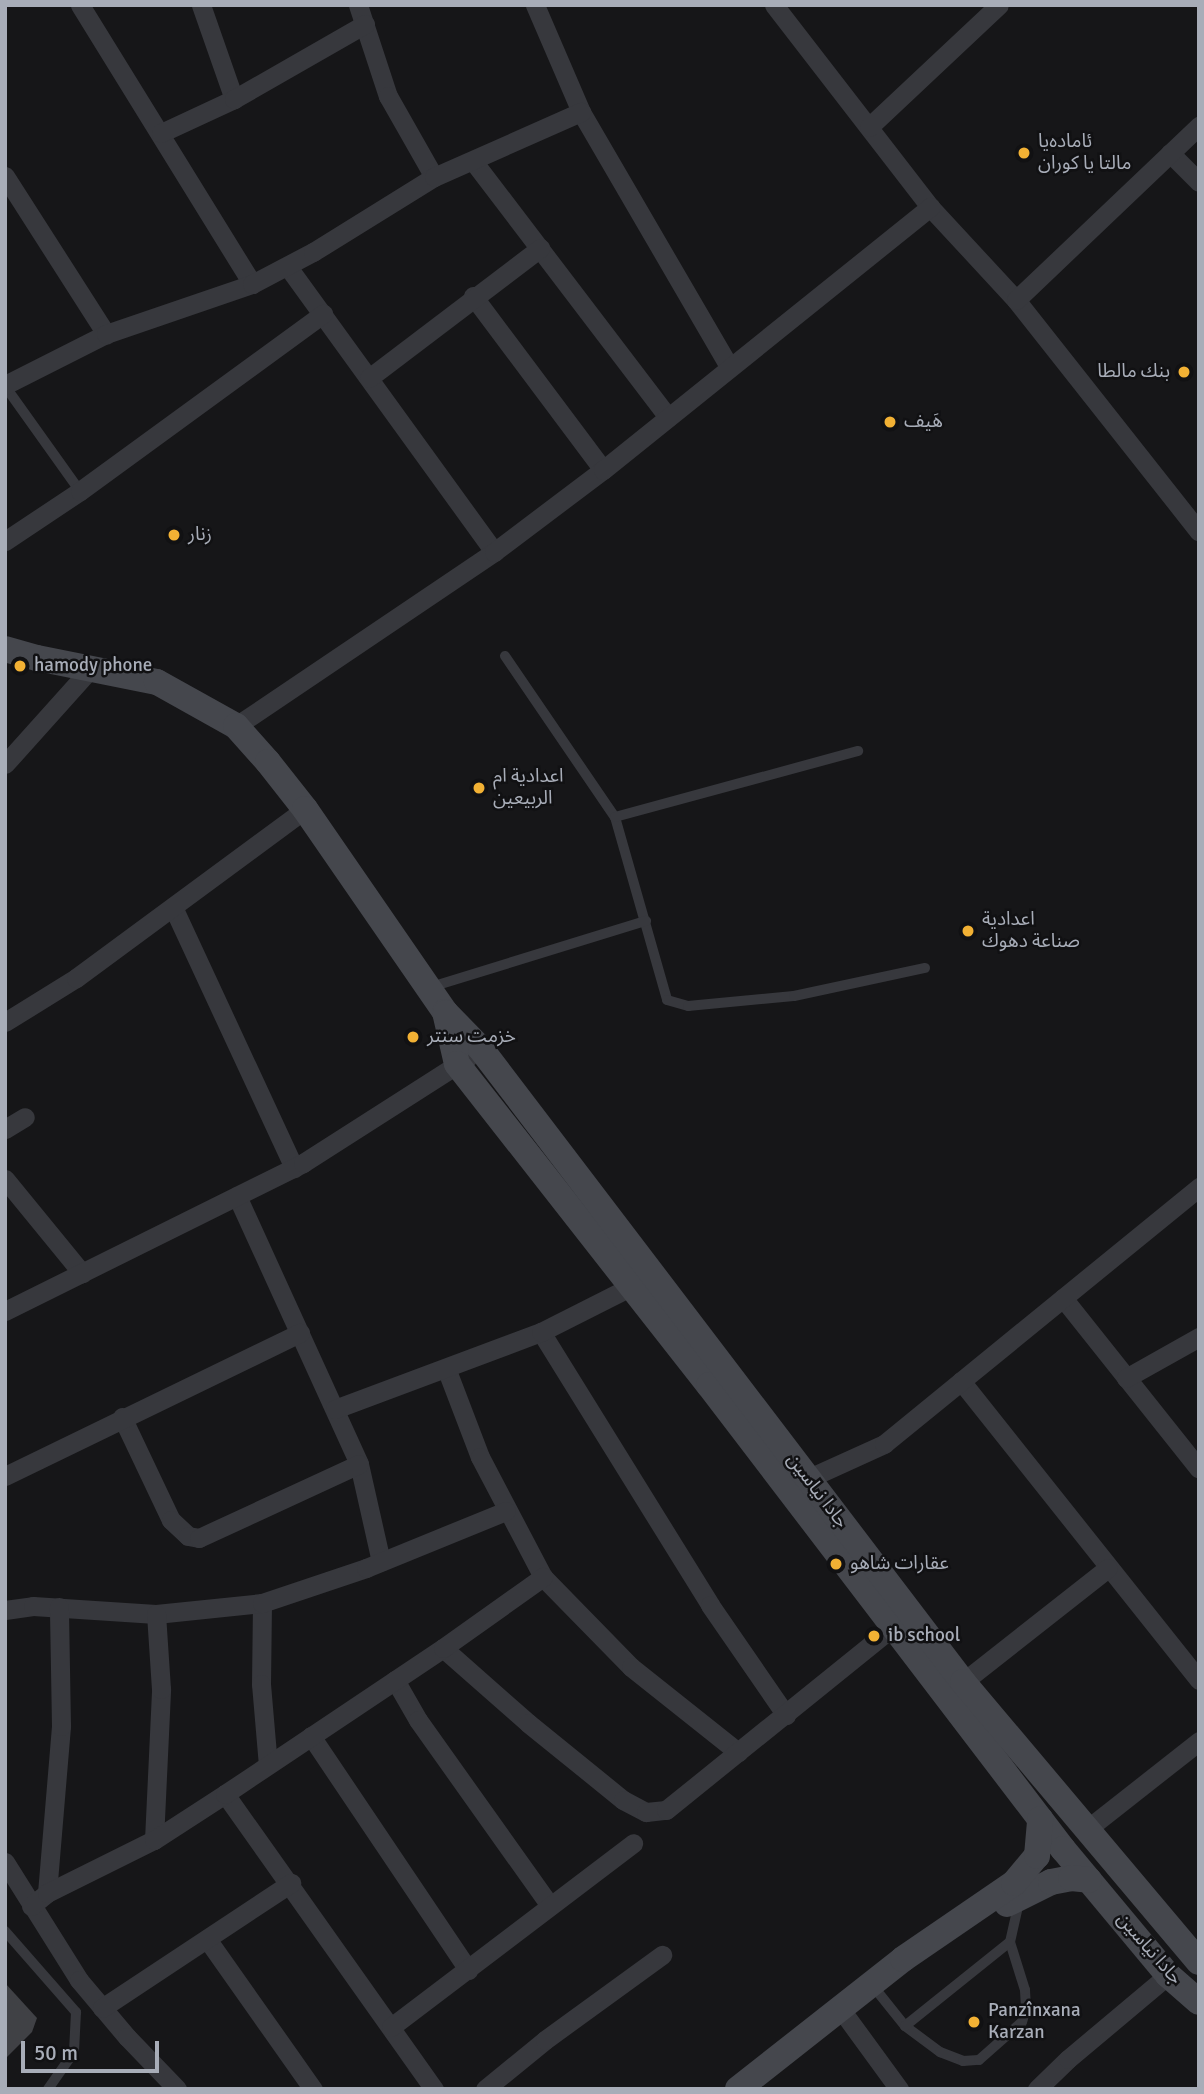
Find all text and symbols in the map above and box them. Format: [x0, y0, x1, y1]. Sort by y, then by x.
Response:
place label: ئامادەيا مالتا يا كوران [1038, 131, 1131, 175]
marker: ئامادەيا مالتا يا كوران [1016, 145, 1032, 161]
place label: بنك مالطا [1097, 361, 1170, 383]
marker: بنك مالطا [1176, 364, 1192, 380]
place label: هَيف [904, 411, 943, 433]
marker: هَيف [882, 414, 898, 430]
place label: زنار [188, 524, 212, 546]
marker: زنار [166, 527, 182, 543]
place label: hamody phone [34, 655, 152, 677]
marker: hamody phone [12, 658, 28, 674]
place label: اعدادية ام الربيعين [493, 766, 564, 810]
marker: اعدادية ام الربيعين [471, 780, 487, 796]
place label: اعدادية صناعة دهوك [982, 909, 1080, 953]
marker: اعدادية صناعة دهوك [960, 923, 976, 939]
place label: خزمت سنتر [427, 1026, 516, 1048]
marker: خزمت سنتر [405, 1029, 421, 1045]
street label: جادا نیاسین [781, 1449, 853, 1533]
place label: عقارات شاهو [850, 1553, 949, 1575]
marker: عقارات شاهو [828, 1556, 844, 1572]
place label: ib school [888, 1625, 960, 1647]
marker: ib school [866, 1628, 882, 1644]
street label: جادا نیاسین [1112, 1908, 1186, 1990]
place label: Panzînxana Karzan [988, 2000, 1081, 2044]
marker: Panzînxana Karzan [966, 2014, 982, 2030]
scale bar [24, 2028, 163, 2072]
text: 50 m [34, 2040, 78, 2066]

